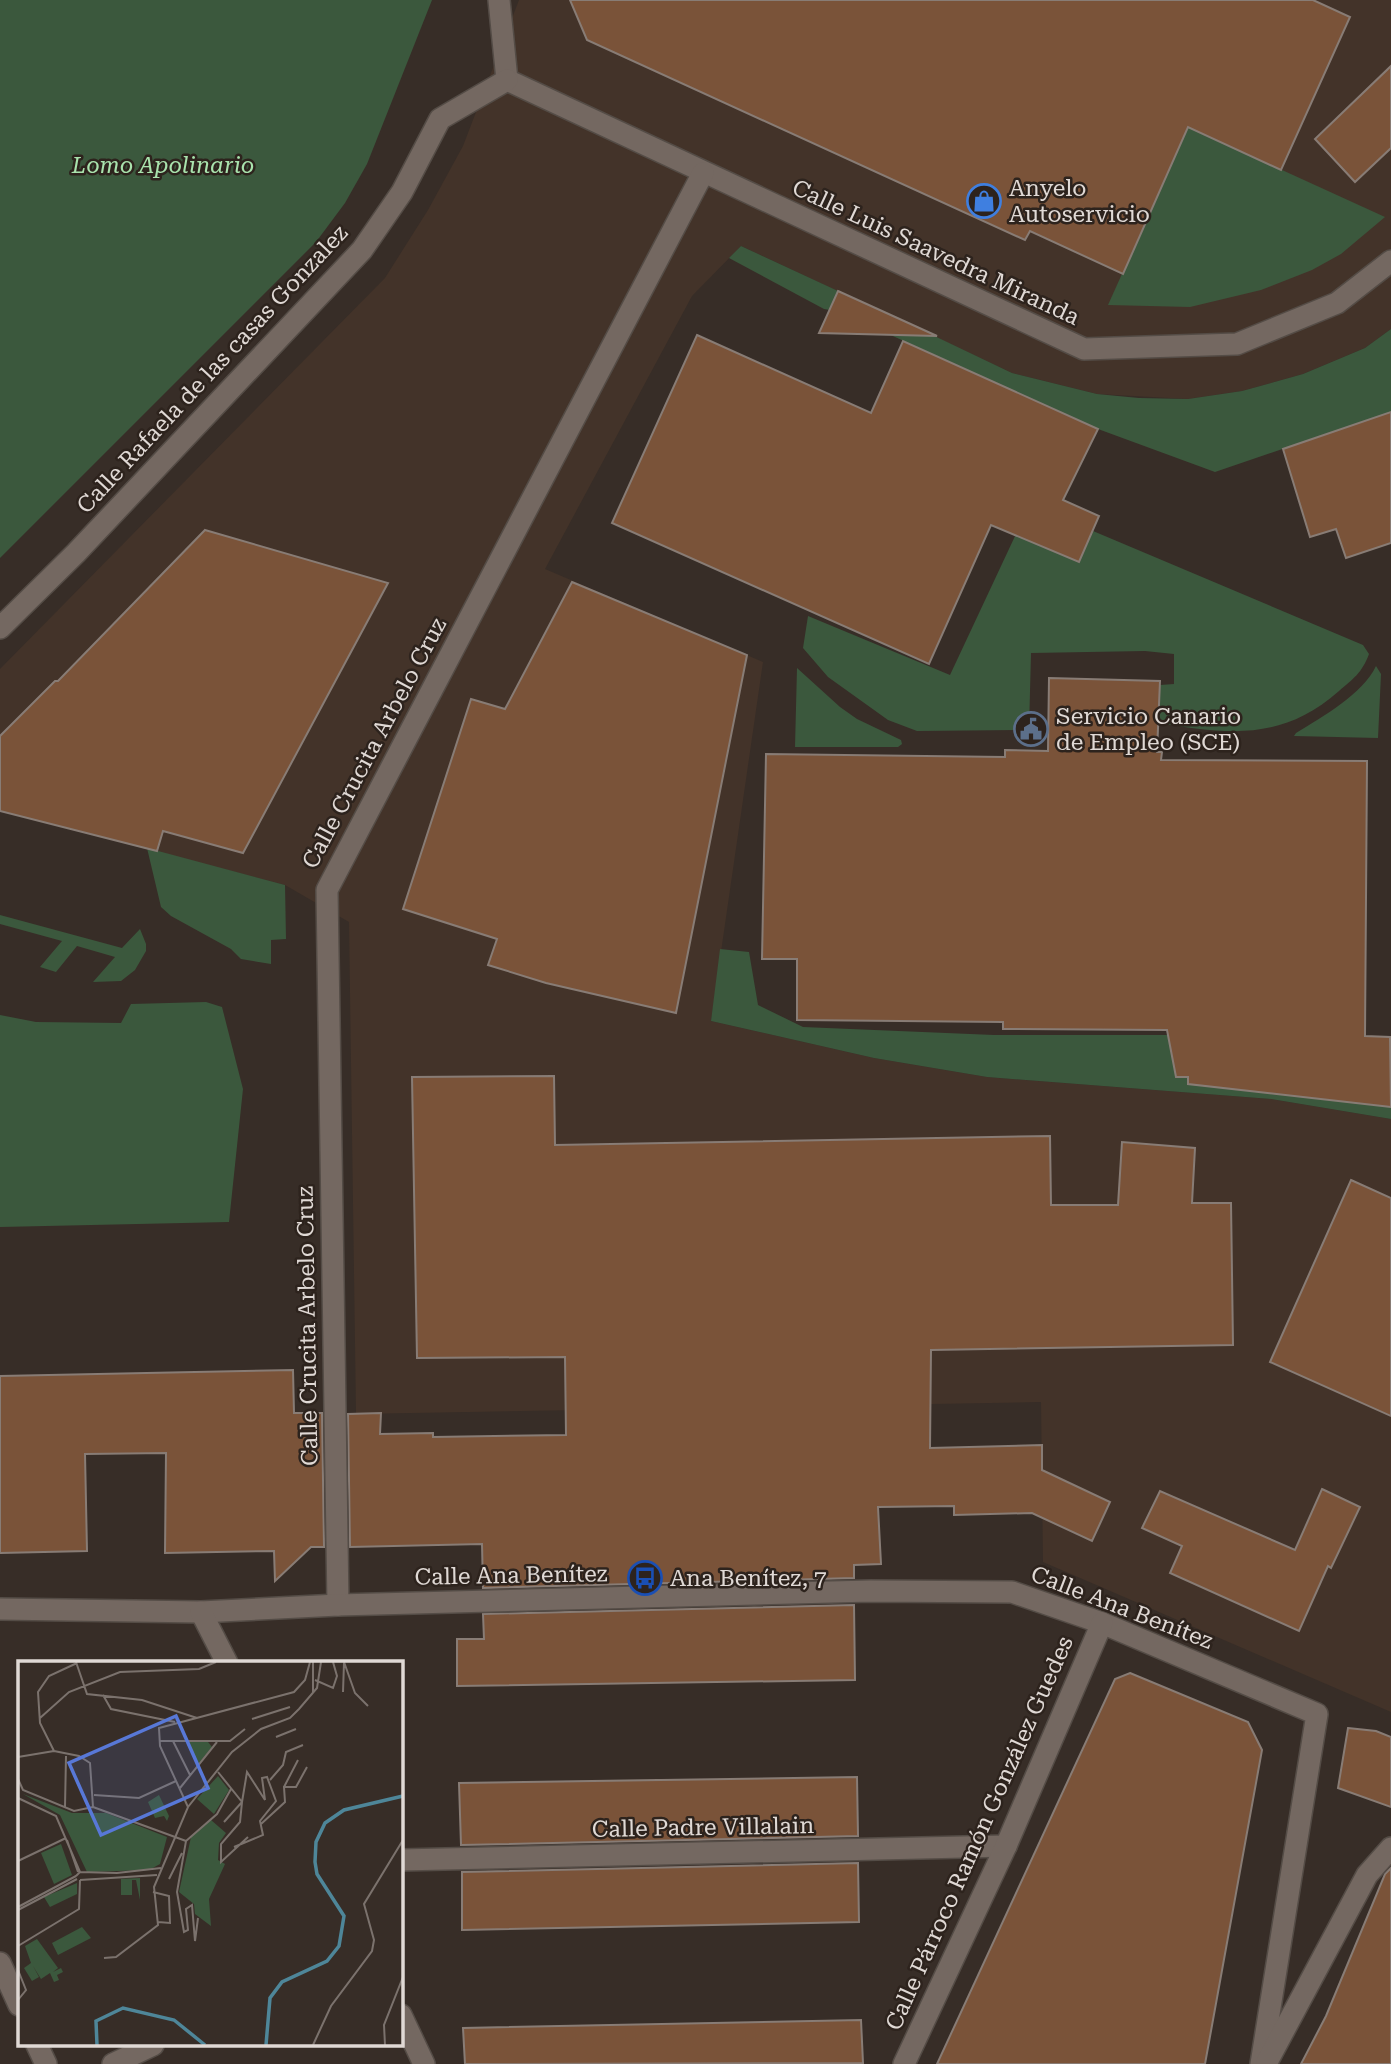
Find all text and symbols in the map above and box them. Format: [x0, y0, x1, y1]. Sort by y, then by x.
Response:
park label: Lomo Apolinario [71, 152, 254, 179]
street label: Calle Luis Saavedra Miranda [788, 174, 1084, 331]
place label: Anyelo Autoservicio [1009, 175, 1150, 228]
shop icon: Anyelo Autoservicio [965, 182, 1003, 220]
street label: Calle Rafaela de las casas Gonzalez [71, 219, 353, 519]
street label: Calle Crucita Arbelo Cruz [297, 613, 452, 873]
place label: Servicio Canario de Empleo (SCE) [1056, 703, 1241, 756]
public building icon: Servicio Canario de Empleo (SCE) [1012, 710, 1050, 748]
street label: Calle Crucita Arbelo Cruz [292, 1186, 323, 1466]
bus stop icon: Ana Benítez, 7 [626, 1559, 664, 1597]
street label: Calle Ana Benítez [414, 1560, 608, 1591]
street label: Calle Ana Benítez [1027, 1560, 1217, 1655]
place label: Ana Benítez, 7 [670, 1565, 827, 1592]
street label: Calle Párroco Ramón González Guedes [880, 1632, 1079, 2034]
inset map [18, 1661, 402, 2046]
street label: Calle Padre Villalain [592, 1812, 815, 1843]

